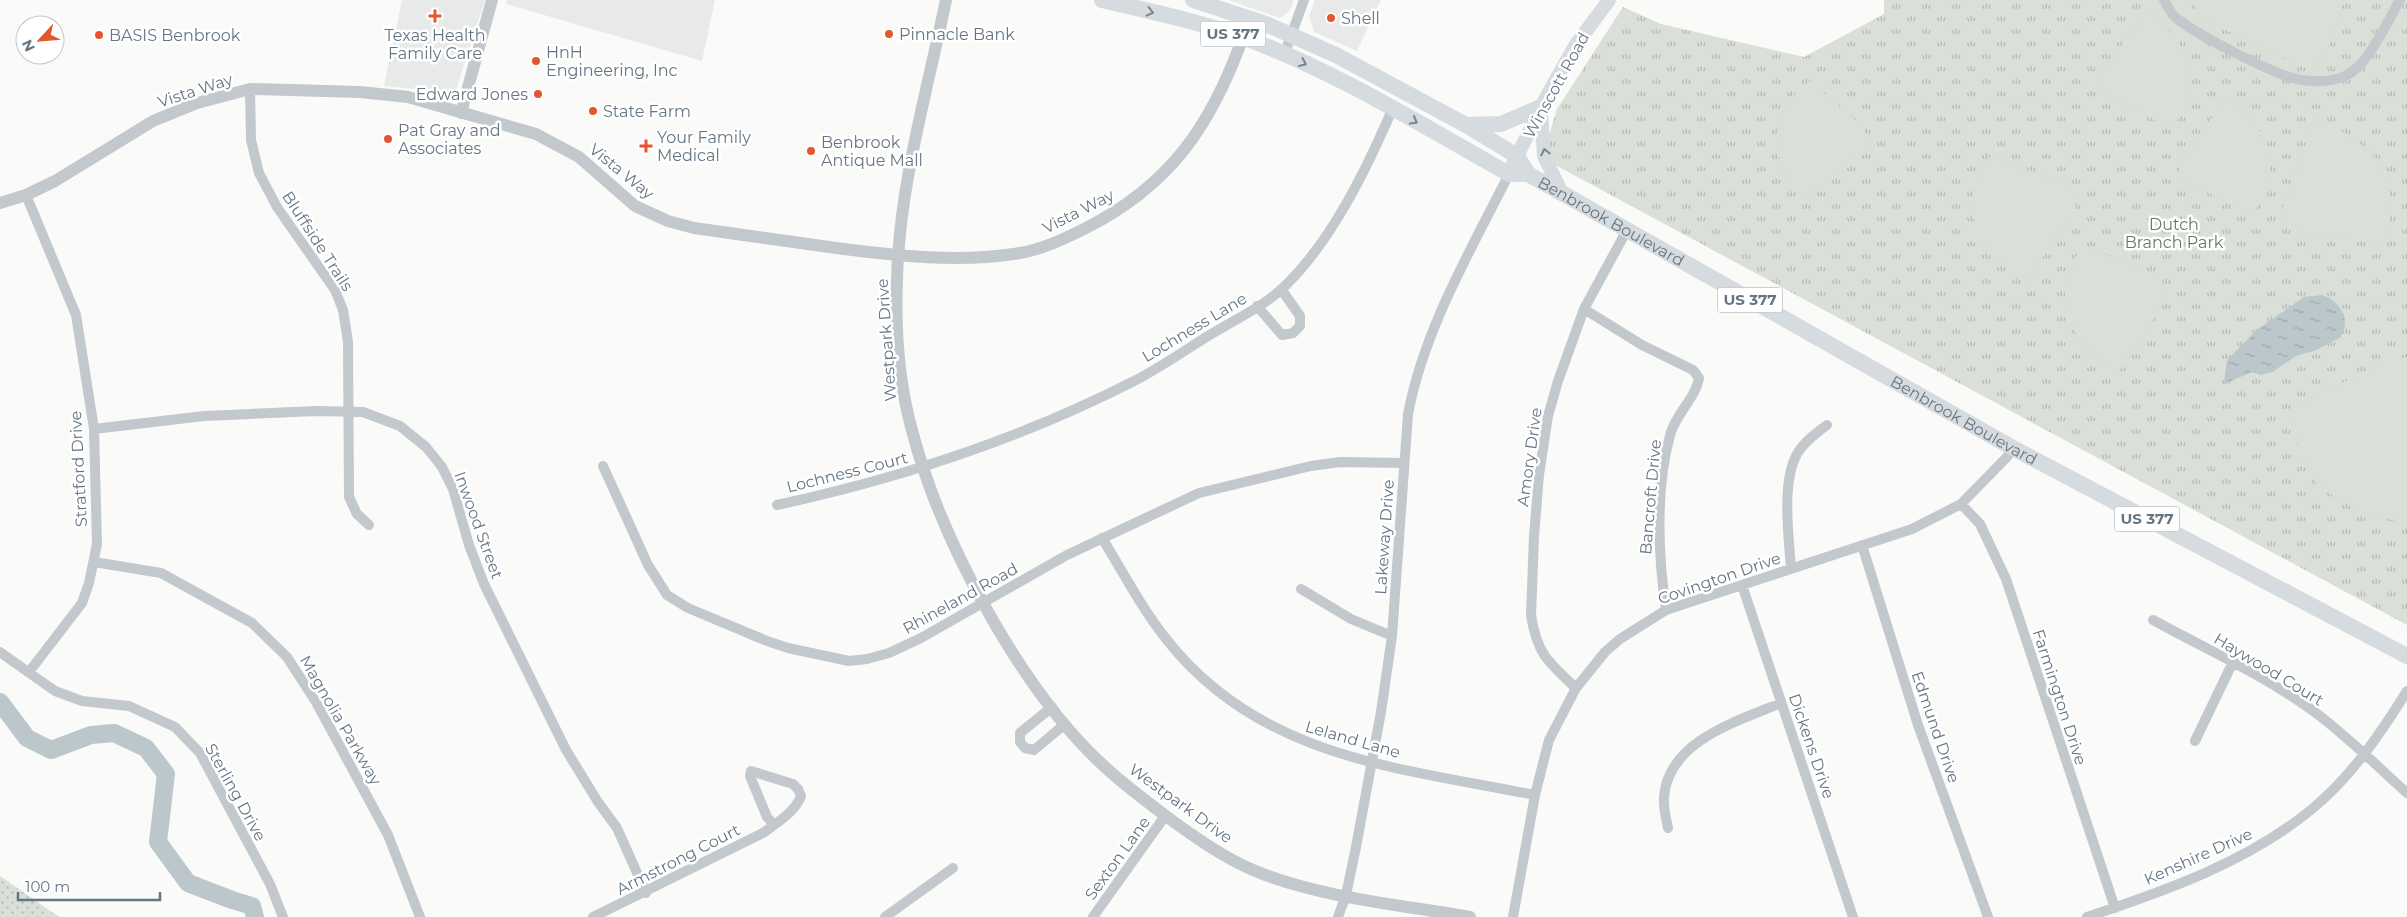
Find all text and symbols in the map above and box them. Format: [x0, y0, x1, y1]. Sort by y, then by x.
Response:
one-way arrow [1145, 6, 1153, 16]
marker: Texas Health Family Care [428, 9, 442, 23]
place label: Shell [1341, 9, 1380, 28]
marker: Shell [1325, 12, 1337, 24]
north arrow [15, 15, 65, 65]
road number: US 377 [1200, 22, 1266, 46]
place label: Pinnacle Bank [899, 25, 1015, 44]
place label: BASIS Benbrook [109, 26, 241, 45]
place label: Texas Health Family Care [385, 26, 485, 63]
marker: Pinnacle Bank [883, 28, 895, 40]
marker: BASIS Benbrook [93, 29, 105, 41]
street label: Winscott Road [1519, 29, 1593, 142]
text: N [18, 37, 39, 55]
place label: HnH Engineering, Inc [546, 43, 678, 80]
marker: HnH Engineering, Inc [530, 55, 542, 67]
one-way arrow [1298, 57, 1307, 67]
street label: Vista Way [155, 69, 235, 111]
place label: Edward Jones [416, 85, 528, 104]
marker: Edward Jones [532, 88, 544, 100]
place label: State Farm [603, 102, 691, 121]
marker: State Farm [587, 105, 599, 117]
one-way arrow [1408, 115, 1417, 125]
place label: Pat Gray and Associates [398, 121, 501, 158]
place label: Your Family Medical [657, 128, 751, 165]
marker: Pat Gray and Associates [382, 133, 394, 145]
place label: Benbrook Antique Mall [821, 133, 923, 170]
marker: Your Family Medical [639, 139, 653, 153]
street label: Vista Way [586, 140, 658, 203]
marker: Benbrook Antique Mall [805, 145, 817, 157]
one-way arrow [1540, 148, 1551, 156]
street label: Benbrook Boulevard [1534, 173, 1688, 270]
street label: Vista Way [1039, 185, 1117, 238]
street label: Bluffside Trails [278, 188, 357, 295]
park label: Dutch Branch Park [2125, 215, 2224, 252]
street label: Westpark Drive [873, 278, 900, 402]
road number: US 377 [1718, 288, 1782, 312]
street label: Lochness Lane [1139, 289, 1250, 366]
street label: Benbrook Boulevard [1887, 372, 2040, 469]
street label: Amory Drive [1513, 406, 1546, 508]
street label: Stratford Drive [66, 410, 91, 528]
street label: Bancroft Drive [1636, 439, 1665, 555]
street label: Lochness Court [785, 448, 910, 497]
street label: Inwood Street [450, 469, 507, 582]
street label: Lakeway Drive [1371, 479, 1398, 595]
road number: US 377 [2114, 506, 2180, 532]
street label: Covington Drive [1655, 549, 1783, 608]
street label: Rhineland Road [899, 559, 1021, 638]
street label: Farmington Drive [2029, 627, 2090, 767]
street label: Haywood Court [2210, 629, 2327, 710]
street label: Magnolia Parkway [296, 652, 386, 789]
street label: Edmund Drive [1908, 669, 1964, 786]
street label: Dickens Drive [1785, 691, 1838, 801]
street label: Leland Lane [1303, 717, 1403, 762]
street label: Sterling Drive [201, 740, 270, 844]
street label: Westpark Drive [1125, 760, 1236, 847]
street label: Sexton Lane [1081, 813, 1154, 904]
street label: Armstrong Court [613, 820, 744, 899]
street label: Kenshire Drive [2141, 824, 2255, 889]
scale bar [18, 870, 160, 902]
text: 100 m [25, 877, 70, 896]

